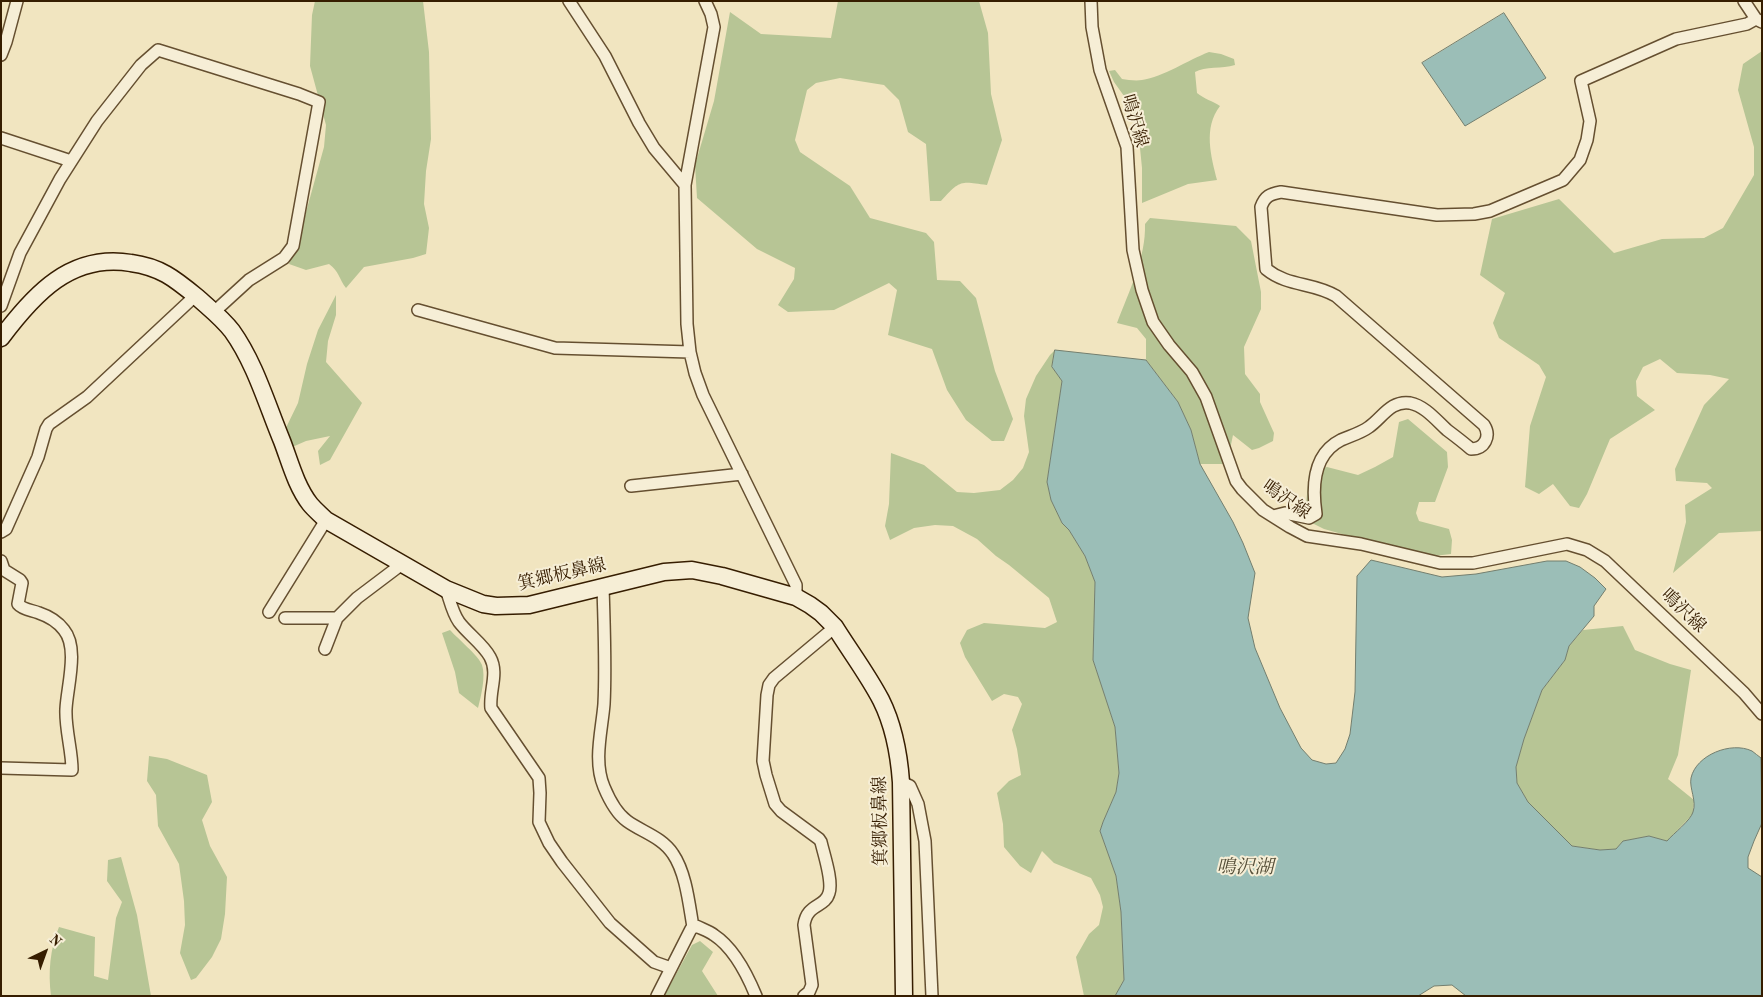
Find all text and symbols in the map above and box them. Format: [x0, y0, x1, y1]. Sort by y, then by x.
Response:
street label: 鳴沢線 [1116, 92, 1152, 150]
street label: 鳴沢線 [1258, 476, 1314, 524]
street label: 箕郷板鼻線 [516, 554, 608, 596]
street label: 鳴沢線 [1656, 584, 1710, 638]
street label: 箕郷板鼻線 [869, 776, 893, 866]
water label: 鳴沢湖 [1217, 857, 1273, 879]
north arrow [20, 927, 70, 977]
text: N [46, 932, 64, 950]

